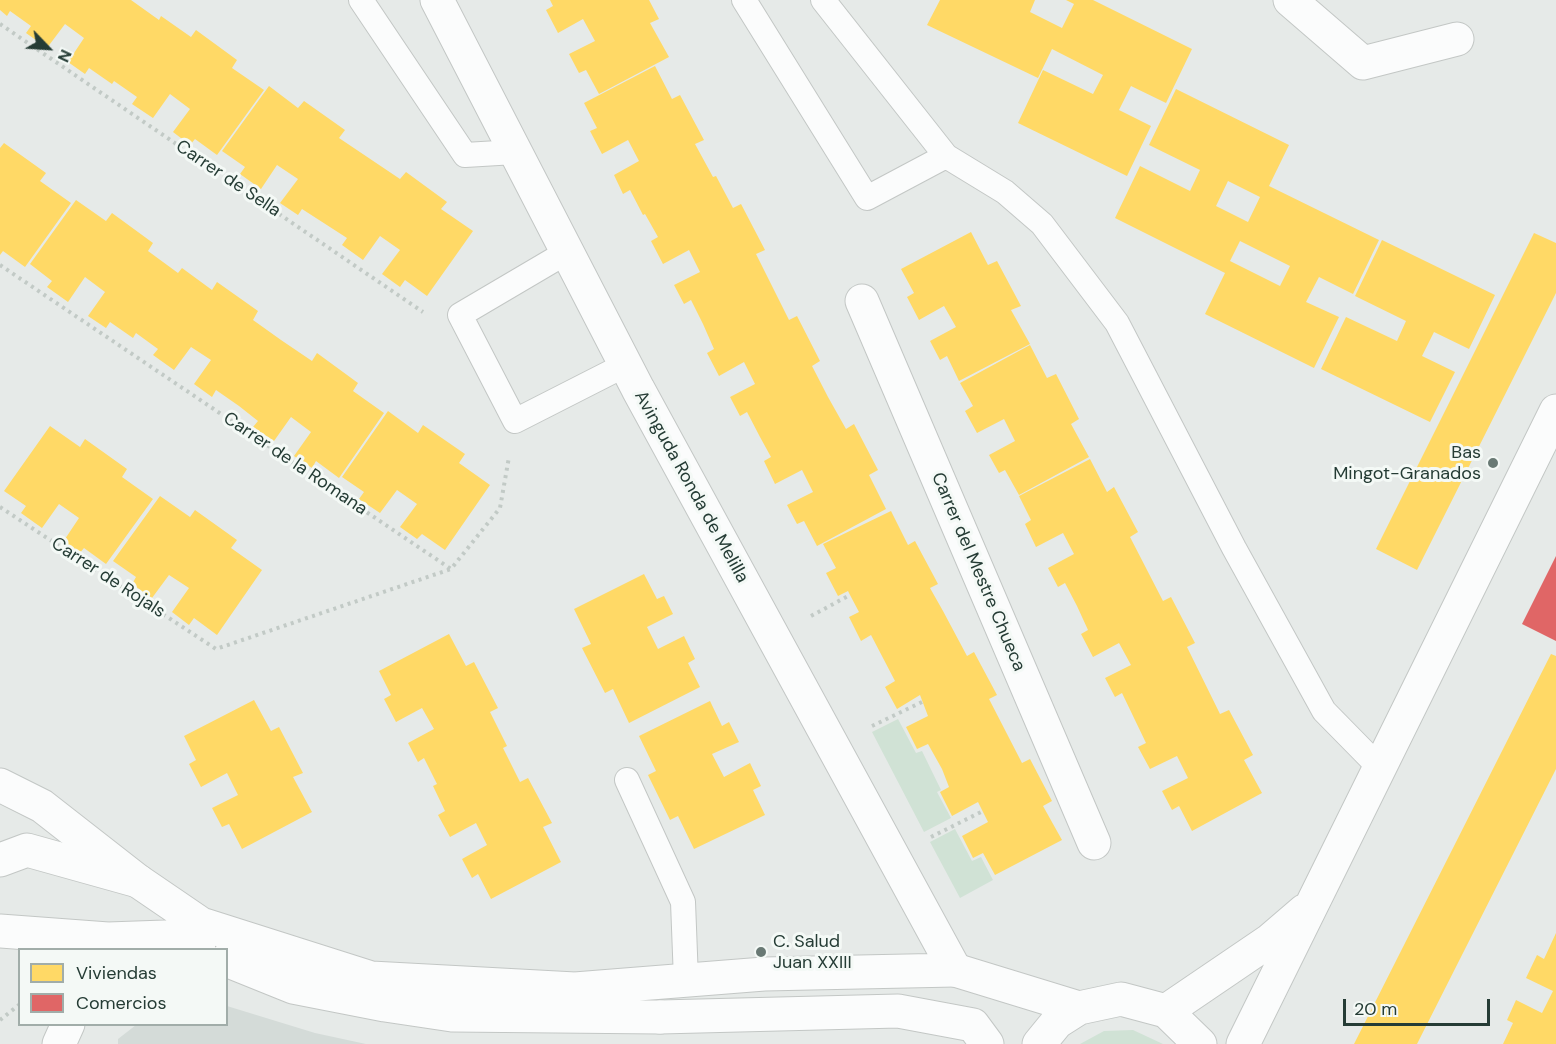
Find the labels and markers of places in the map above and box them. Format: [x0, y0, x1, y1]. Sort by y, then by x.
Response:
place label: Bas Mingot-Granados [1333, 442, 1481, 484]
marker: Bas Mingot-Granados [1486, 456, 1500, 470]
place label: C. Salud Juan XXIII [773, 931, 852, 974]
marker: C. Salud Juan XXIII [754, 945, 768, 959]

